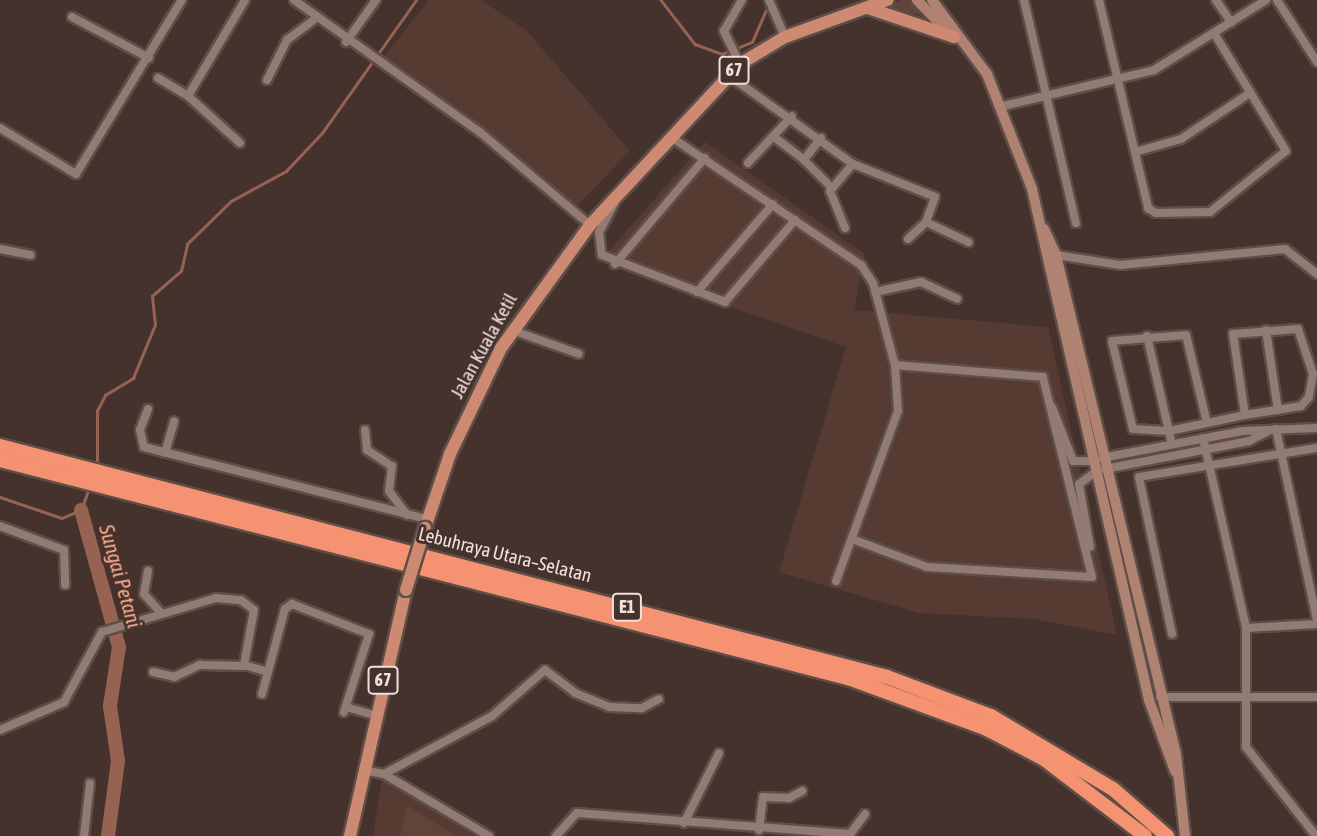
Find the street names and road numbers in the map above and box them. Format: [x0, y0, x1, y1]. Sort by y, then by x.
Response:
road number: 67 [718, 56, 750, 84]
street label: Jalan Kuala Ketil [446, 289, 522, 403]
street label: Lebuhraya Utara–Selatan [416, 522, 594, 588]
road number: E1 [611, 592, 643, 622]
road number: 67 [367, 666, 399, 694]

